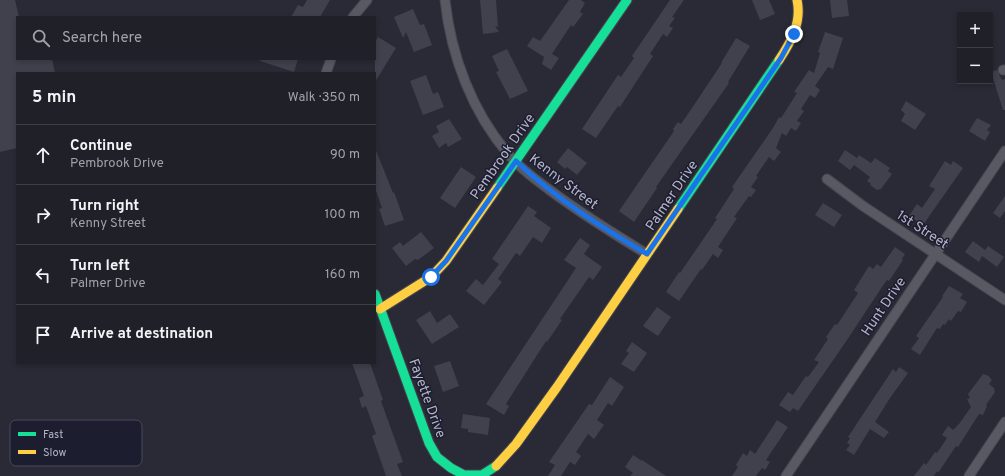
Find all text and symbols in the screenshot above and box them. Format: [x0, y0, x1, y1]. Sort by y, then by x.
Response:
map controls [957, 12, 993, 84]
button: + [957, 12, 993, 48]
search box [16, 16, 376, 60]
route end [785, 25, 803, 43]
icon: search [30, 27, 52, 49]
text: Search here [62, 29, 142, 48]
button: − [957, 48, 993, 84]
text: 5 min [32, 87, 76, 109]
text: Walk · 350 m [288, 90, 360, 106]
street label: Pembrook Drive [467, 111, 539, 203]
text: Continue [70, 137, 132, 156]
icon: ahead [32, 144, 54, 166]
text: 90 m [330, 147, 360, 163]
street label: Kenny Street [525, 151, 601, 214]
text: Pembrook Drive [70, 156, 164, 172]
street label: Palmer Drive [642, 157, 702, 234]
text: Turn right [70, 197, 139, 216]
icon: right [32, 204, 54, 226]
text: 100 m [324, 207, 360, 223]
street label: 1st Street [893, 207, 951, 253]
text: Kenny Street [70, 216, 146, 232]
text: Turn left [70, 257, 130, 276]
icon: left [32, 264, 54, 286]
text: 160 m [325, 267, 360, 283]
route start [422, 268, 440, 286]
street label: Hunt Drive [858, 274, 910, 339]
text: Palmer Drive [70, 276, 145, 292]
icon: arrive [32, 324, 54, 346]
text: Arrive at destination [70, 325, 213, 344]
street label: Fayette Drive [404, 357, 449, 440]
legend [10, 420, 142, 466]
text: Fast [43, 428, 63, 442]
text: Slow [43, 446, 66, 460]

